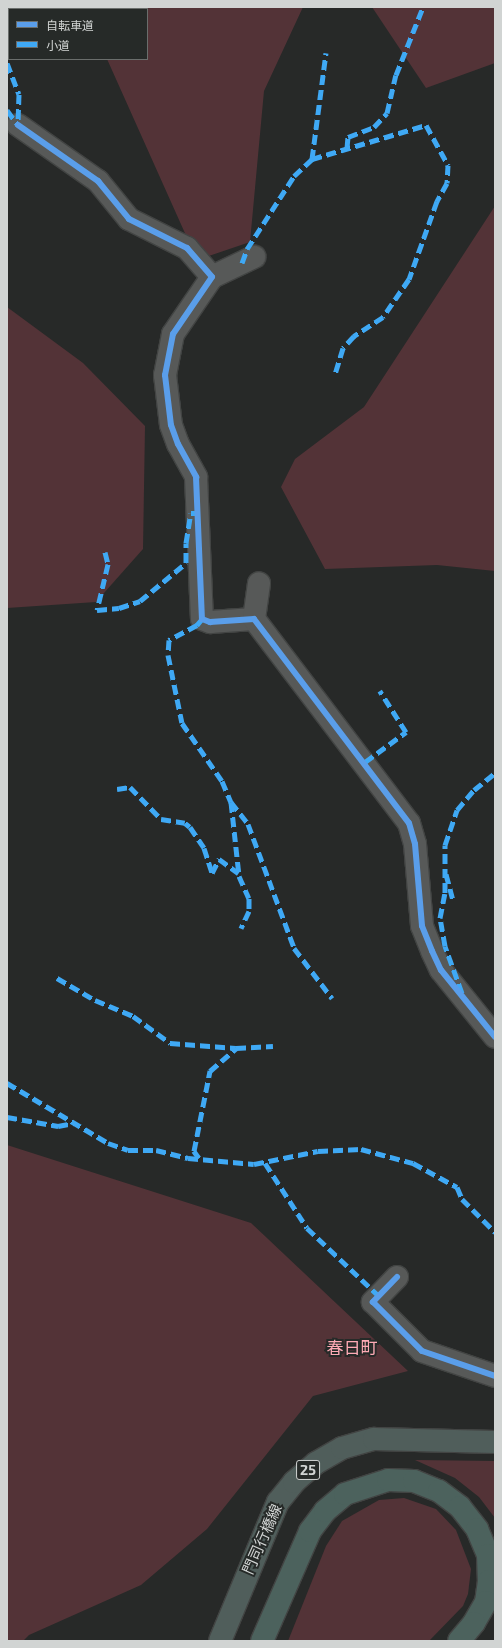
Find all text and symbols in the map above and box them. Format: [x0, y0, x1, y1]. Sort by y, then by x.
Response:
legend [8, 8, 148, 60]
text: 自転車道 [46, 18, 94, 32]
text: 小道 [46, 38, 70, 52]
district label: 春日町 [327, 1338, 377, 1358]
road number: 25 [296, 1458, 320, 1482]
street label: 門司行橋線 [239, 1501, 285, 1577]

